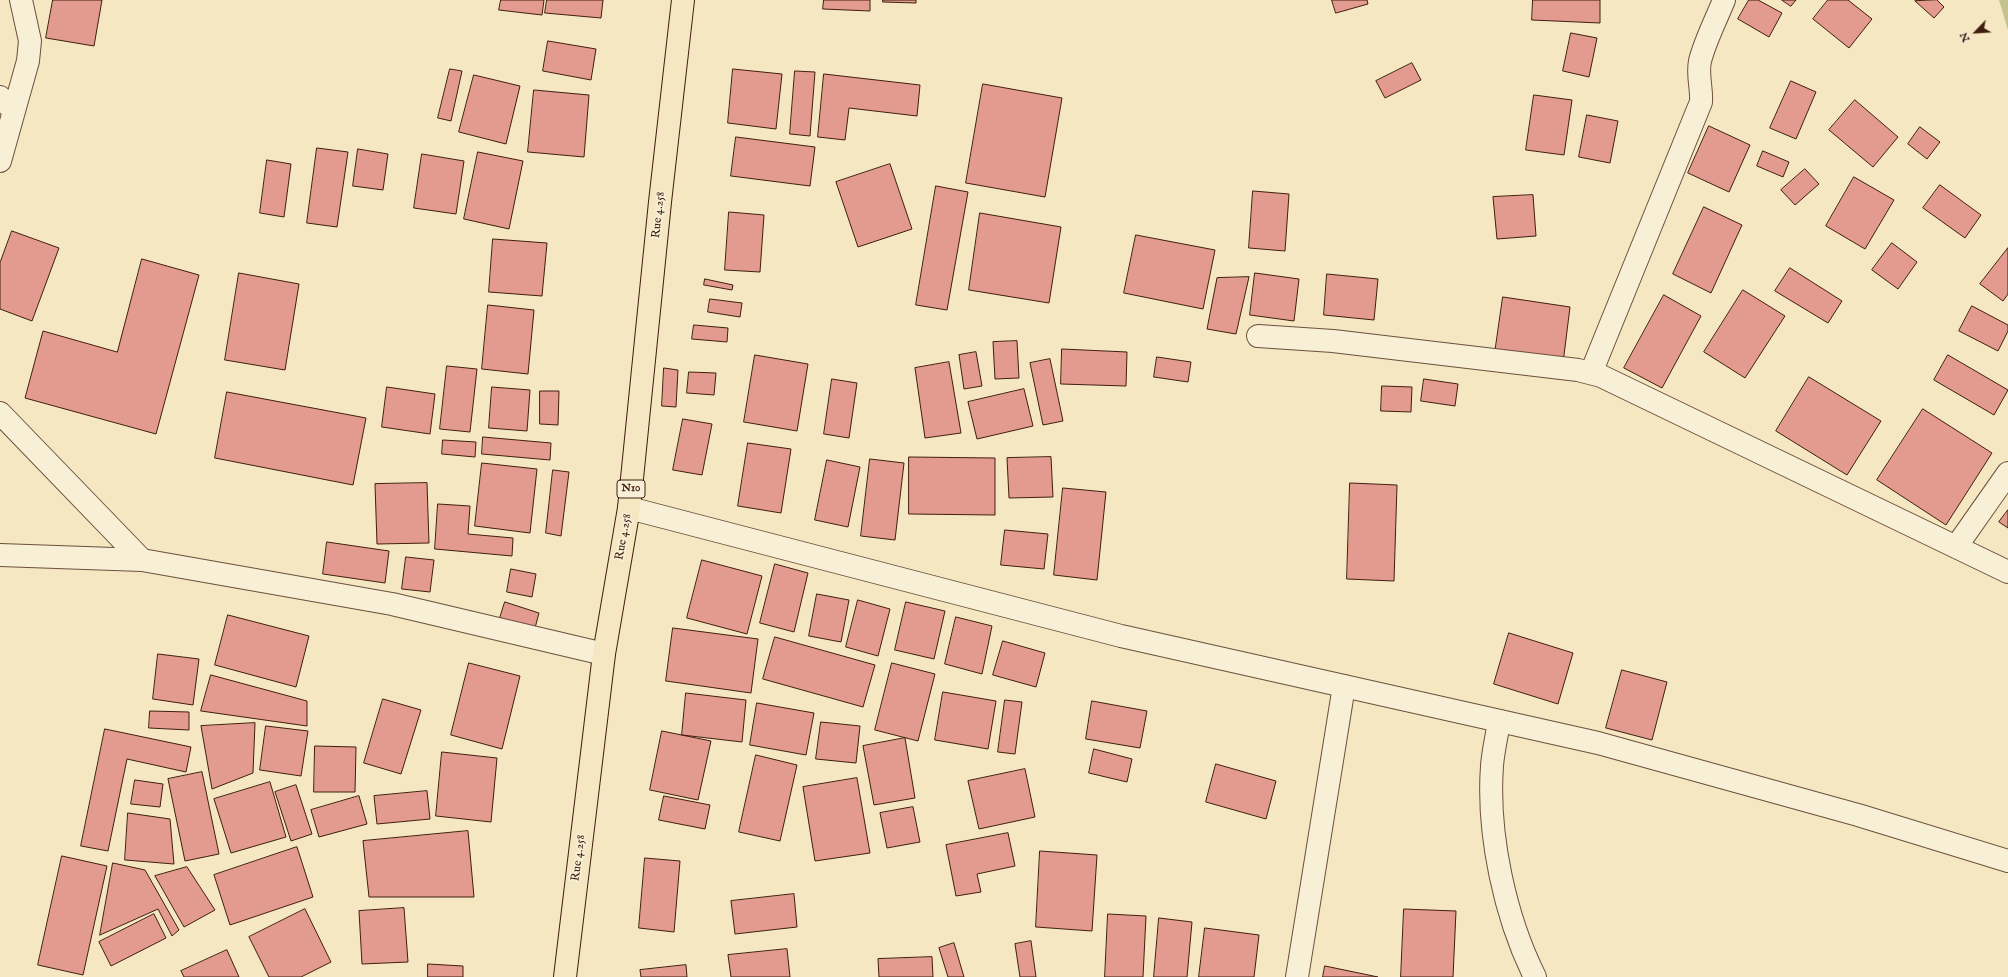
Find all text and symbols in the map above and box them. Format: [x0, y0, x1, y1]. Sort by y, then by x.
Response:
north arrow [1956, 12, 1996, 52]
text: N [1957, 30, 1973, 44]
street label: Rue 4.258 [649, 191, 669, 239]
road number: N10 [617, 480, 645, 498]
street label: Rue 4.258 [613, 513, 635, 561]
street label: Rue 4.258 [569, 834, 589, 882]

